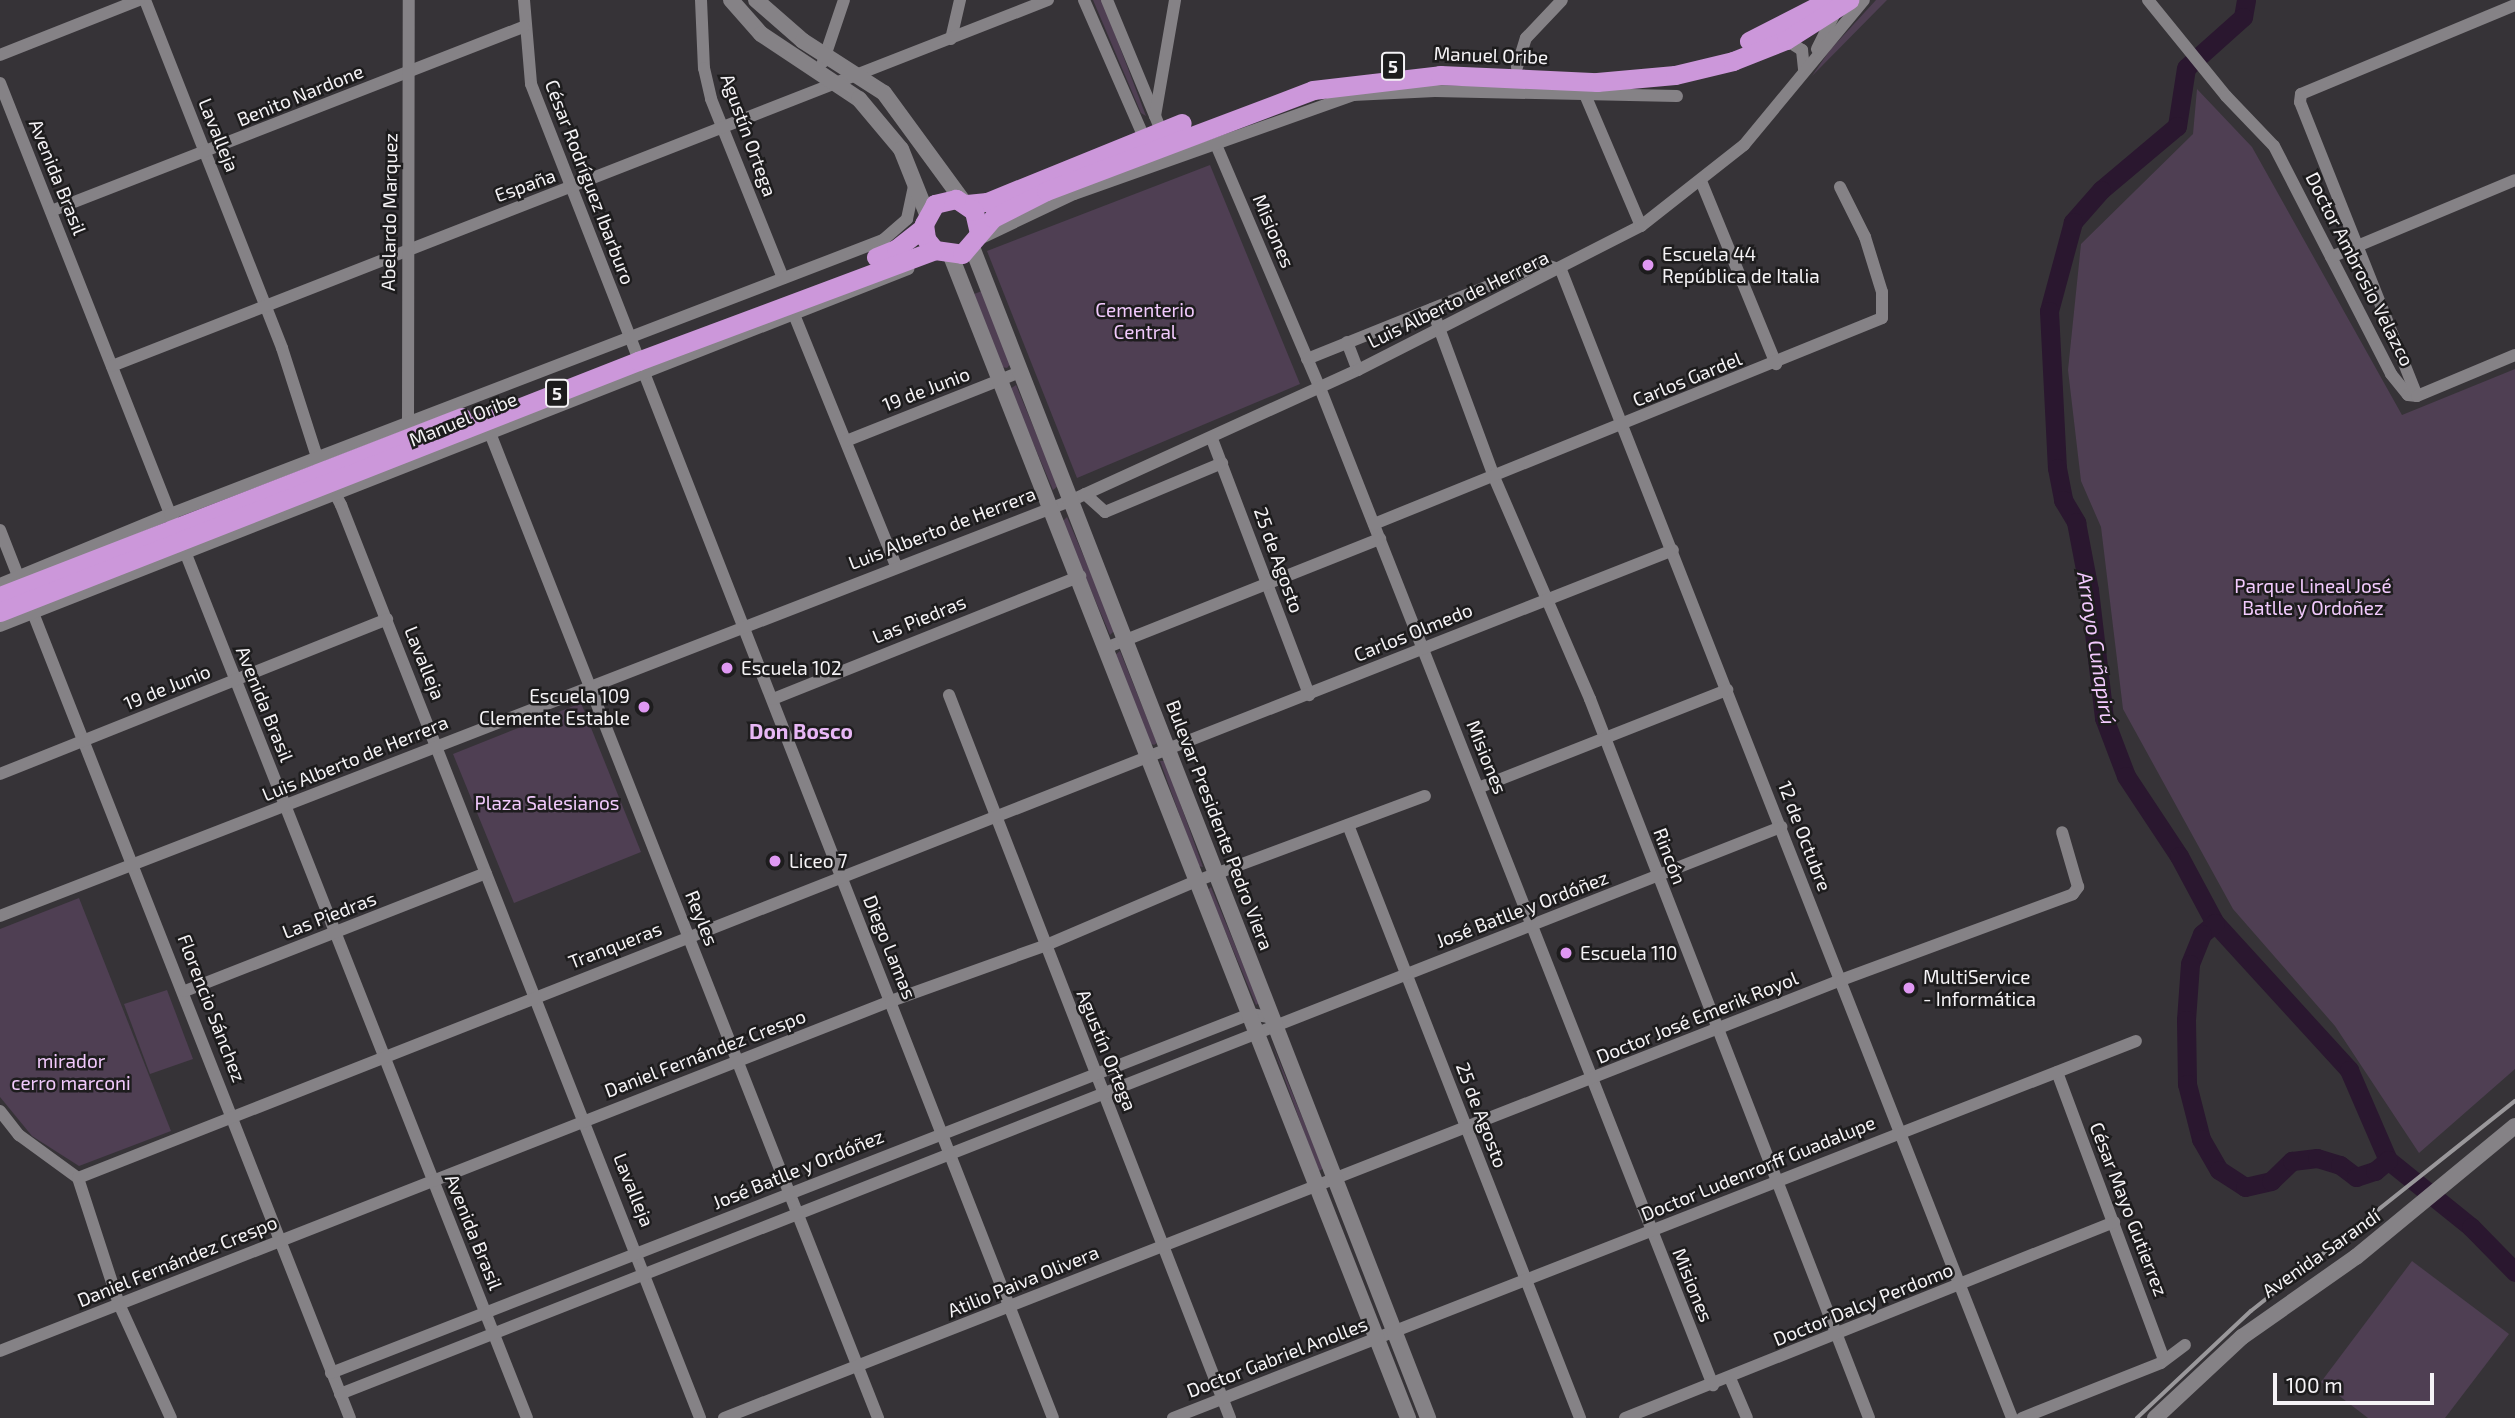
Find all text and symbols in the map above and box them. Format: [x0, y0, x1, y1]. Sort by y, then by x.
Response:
street label: Manuel Oribe [1433, 42, 1549, 68]
road number: 5 [1381, 52, 1405, 80]
street label: Benito Nardone [234, 59, 366, 131]
street label: Agustín Ortega [716, 71, 782, 199]
street label: César Rodríguez Ibarburo [540, 76, 640, 288]
street label: Lavalleja [194, 95, 244, 175]
street label: Avenida Brasil [24, 116, 92, 238]
street label: Abelardo Marquez [376, 133, 402, 291]
street label: España [491, 163, 559, 207]
street label: Doctor Ambrosio Velazco [2301, 168, 2419, 370]
street label: Misiones [1248, 191, 1300, 271]
place label: Escuela 44 República de Italia [1662, 243, 1820, 287]
street label: Luis Alberto de Herrera [1364, 245, 1552, 353]
marker: Escuela 44 República de Italia [1640, 257, 1656, 273]
park label: Cementerio Central [1095, 299, 1195, 343]
street label: Carlos Gardel [1629, 347, 1745, 411]
street label: 19 de Junio [879, 362, 973, 416]
road number: 5 [545, 379, 569, 408]
street label: Manuel Oribe [405, 387, 521, 451]
street label: Luis Alberto de Herrera [845, 482, 1039, 574]
street label: 25 de Agosto [1249, 504, 1309, 616]
water label: Arroyo Cuñapirú [2072, 570, 2122, 726]
park label: Parque Lineal José Batlle y Ordoñez [2234, 575, 2392, 619]
street label: Las Piedras [869, 590, 969, 648]
street label: Carlos Olmedo [1350, 598, 1476, 666]
street label: Lavalleja [400, 623, 450, 703]
street label: Avenida Brasil [231, 643, 299, 765]
place label: Escuela 102 [741, 657, 842, 679]
street label: 19 de Junio [120, 659, 214, 715]
marker: Escuela 102 [719, 660, 735, 676]
place label: Escuela 109 Clemente Estable [479, 685, 630, 729]
street label: Bulevar Presidente Pedro Viera [1162, 696, 1278, 954]
marker: Escuela 109 Clemente Estable [636, 699, 652, 715]
street label: Luis Alberto de Herrera [258, 710, 452, 806]
street label: Misiones [1462, 717, 1512, 797]
district label: Don Bosco [749, 718, 853, 744]
street label: 12 de Octubre [1774, 778, 1836, 894]
park label: Plaza Salesianos [475, 792, 619, 814]
street label: Rincón [1649, 825, 1691, 887]
place label: Liceo 7 [789, 850, 848, 872]
marker: Liceo 7 [767, 853, 783, 869]
street label: José Batlle y Ordóñez [1432, 865, 1612, 953]
street label: Las Piedras [279, 887, 379, 943]
street label: Reyles [681, 887, 723, 949]
street label: Diego Lamas [859, 892, 921, 1002]
street label: Tranqueras [565, 917, 665, 973]
street label: Florencio Sánchez [173, 931, 251, 1085]
place label: Escuela 110 [1580, 942, 1678, 964]
marker: Escuela 110 [1558, 945, 1574, 961]
street label: Doctor José Emerik Royol [1592, 966, 1802, 1068]
place label: MultiService - Informática [1923, 966, 2036, 1010]
marker: MultiService - Informática [1901, 980, 1917, 996]
street label: Agustín Ortega [1072, 986, 1142, 1114]
street label: Daniel Fernández Crespo [601, 1004, 809, 1102]
park label: mirador cerro marconi [11, 1050, 131, 1094]
street label: 25 de Agosto [1451, 1059, 1513, 1171]
street label: Doctor Ludenrorff Guadalupe [1637, 1110, 1879, 1226]
street label: César Mayo Gutierrez [2085, 1119, 2173, 1299]
street label: José Batlle y Ordóñez [709, 1124, 887, 1214]
street label: Lavalleja [609, 1150, 659, 1230]
street label: Avenida Brasil [440, 1171, 508, 1293]
street label: Avenida Sarandí [2258, 1204, 2384, 1302]
street label: Daniel Fernández Crespo [74, 1210, 280, 1312]
street label: Atilio Paiva Olivera [944, 1240, 1102, 1322]
street label: Misiones [1668, 1245, 1718, 1325]
street label: Doctor Dalcy Perdomo [1769, 1257, 1957, 1351]
street label: Doctor Gabriel Anolles [1183, 1312, 1371, 1402]
scale bar [2277, 1358, 2438, 1402]
text: 100 m [2286, 1372, 2343, 1397]

